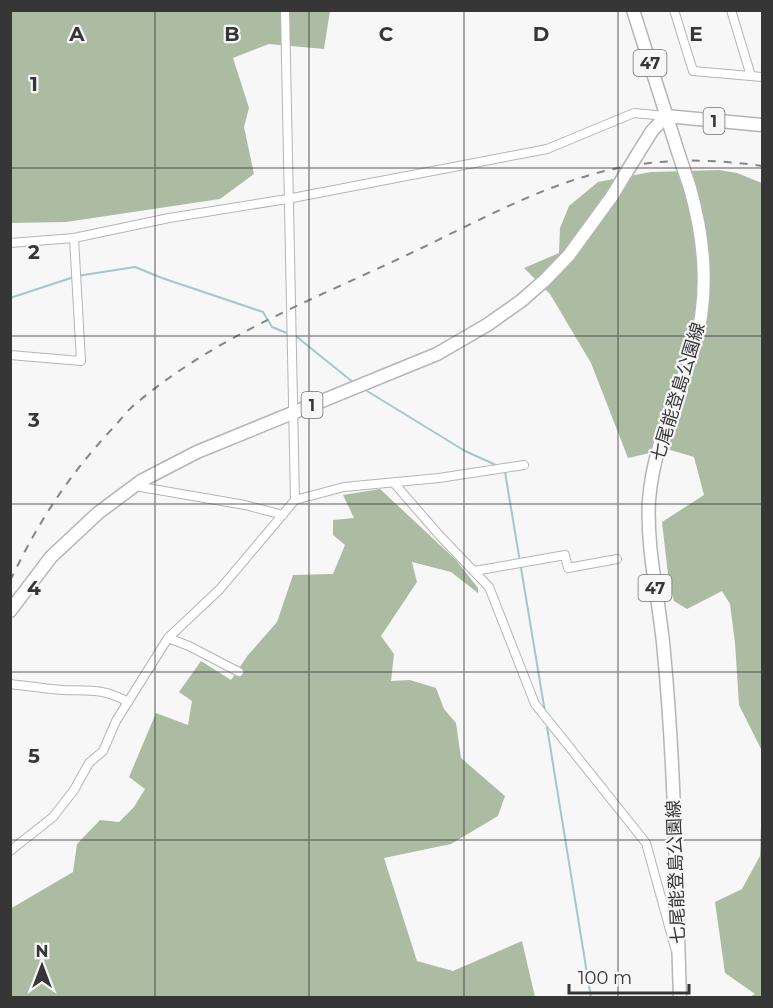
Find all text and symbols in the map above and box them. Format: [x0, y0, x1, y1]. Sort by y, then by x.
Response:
text: A [68, 22, 85, 46]
text: B [224, 22, 240, 46]
text: C [379, 22, 394, 46]
text: D [533, 22, 549, 46]
text: E [689, 22, 703, 46]
road number: 47 [634, 50, 666, 76]
text: 1 [30, 72, 38, 96]
road number: 1 [704, 108, 724, 134]
text: 2 [28, 240, 40, 264]
street label: 七尾能登島公園線 [646, 320, 710, 464]
road number: 1 [302, 392, 322, 418]
text: 3 [27, 408, 40, 432]
road number: 47 [638, 575, 672, 601]
text: 4 [27, 576, 41, 600]
text: 5 [28, 744, 40, 768]
street label: 七尾能登島公園線 [662, 800, 690, 944]
north arrow [12, 936, 72, 996]
text: N [36, 942, 48, 961]
scale bar [569, 957, 689, 995]
text: 100 m [578, 967, 632, 989]

